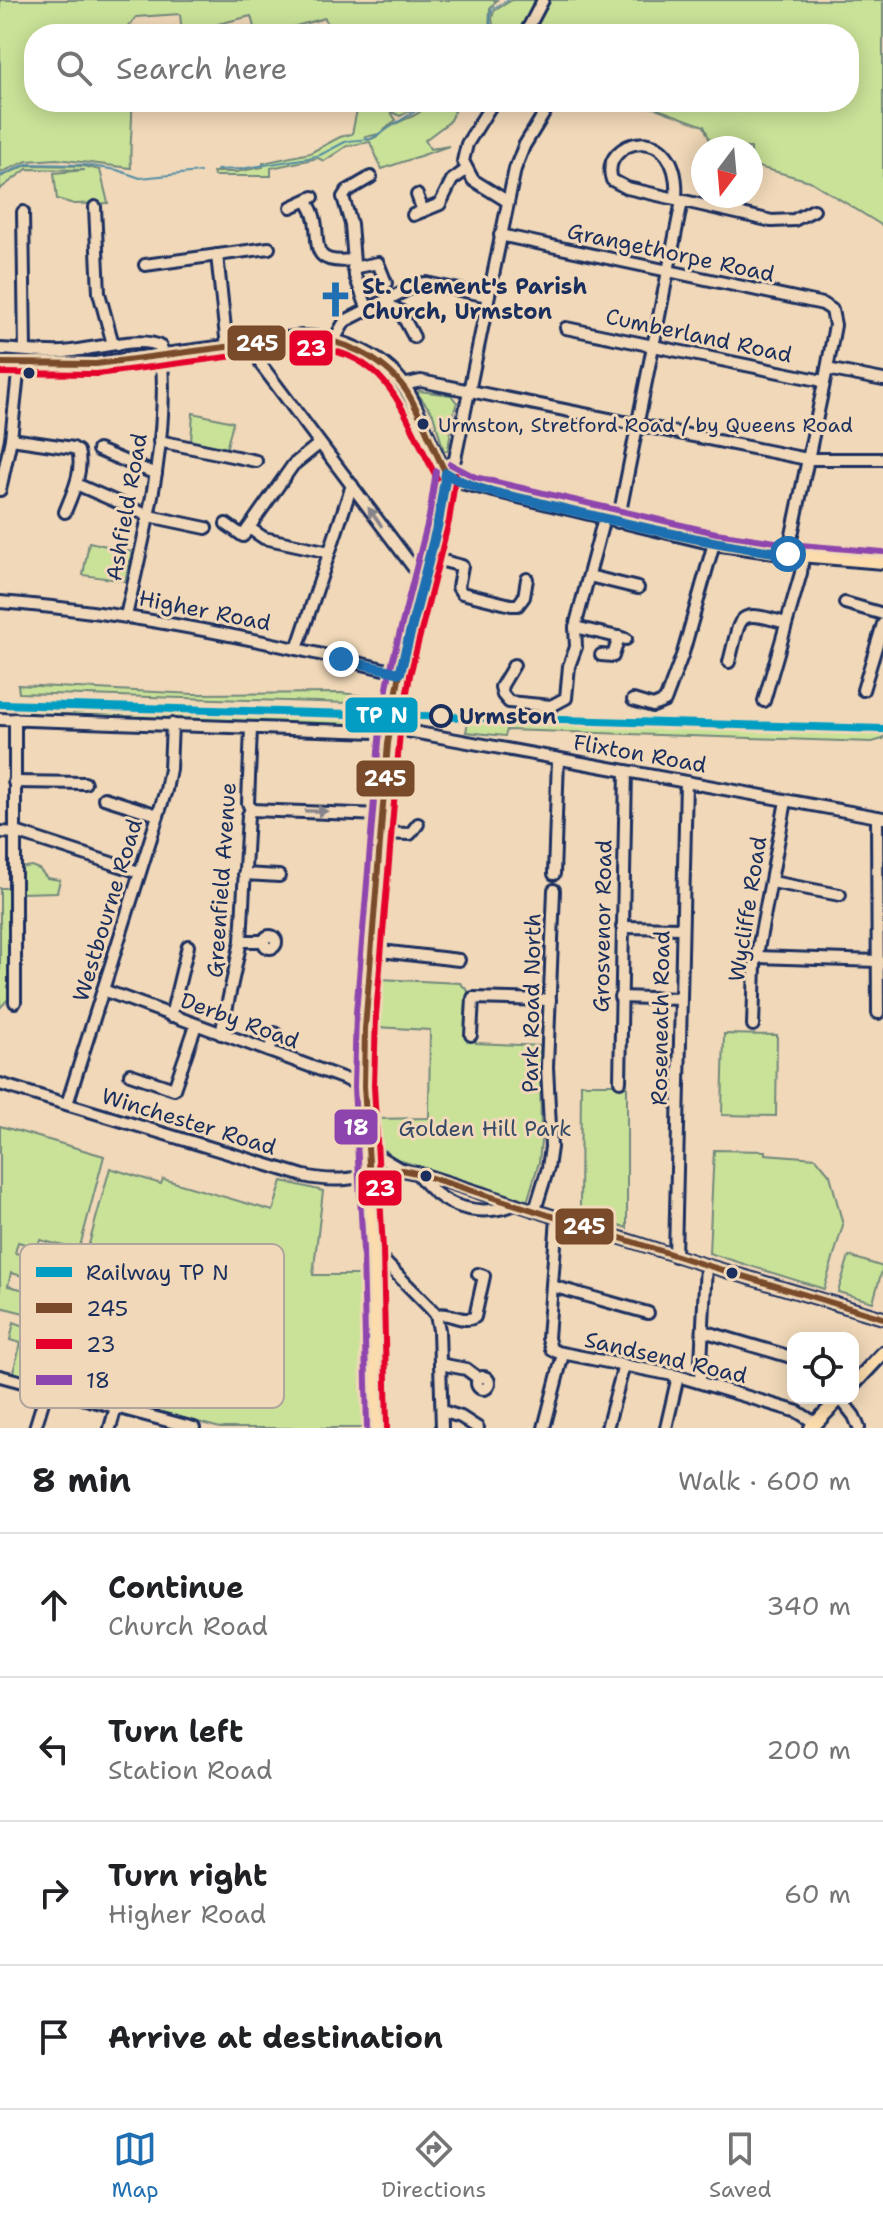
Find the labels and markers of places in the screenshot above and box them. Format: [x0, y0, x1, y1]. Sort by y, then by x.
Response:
place label: St. Clement's Parish Church, Urmston [362, 272, 587, 326]
church icon: St. Clement's Parish Church, Urmston [317, 280, 355, 318]
unlabelled marker [21, 365, 37, 381]
place label: Urmston, Stretford Road / by Queens Road [438, 412, 853, 438]
marker: Urmston, Stretford Road / by Queens Road [415, 416, 431, 432]
place label: Urmston [459, 702, 557, 731]
marker: Urmston [430, 705, 452, 727]
unlabelled marker [418, 1168, 434, 1184]
unlabelled marker [724, 1265, 740, 1281]

